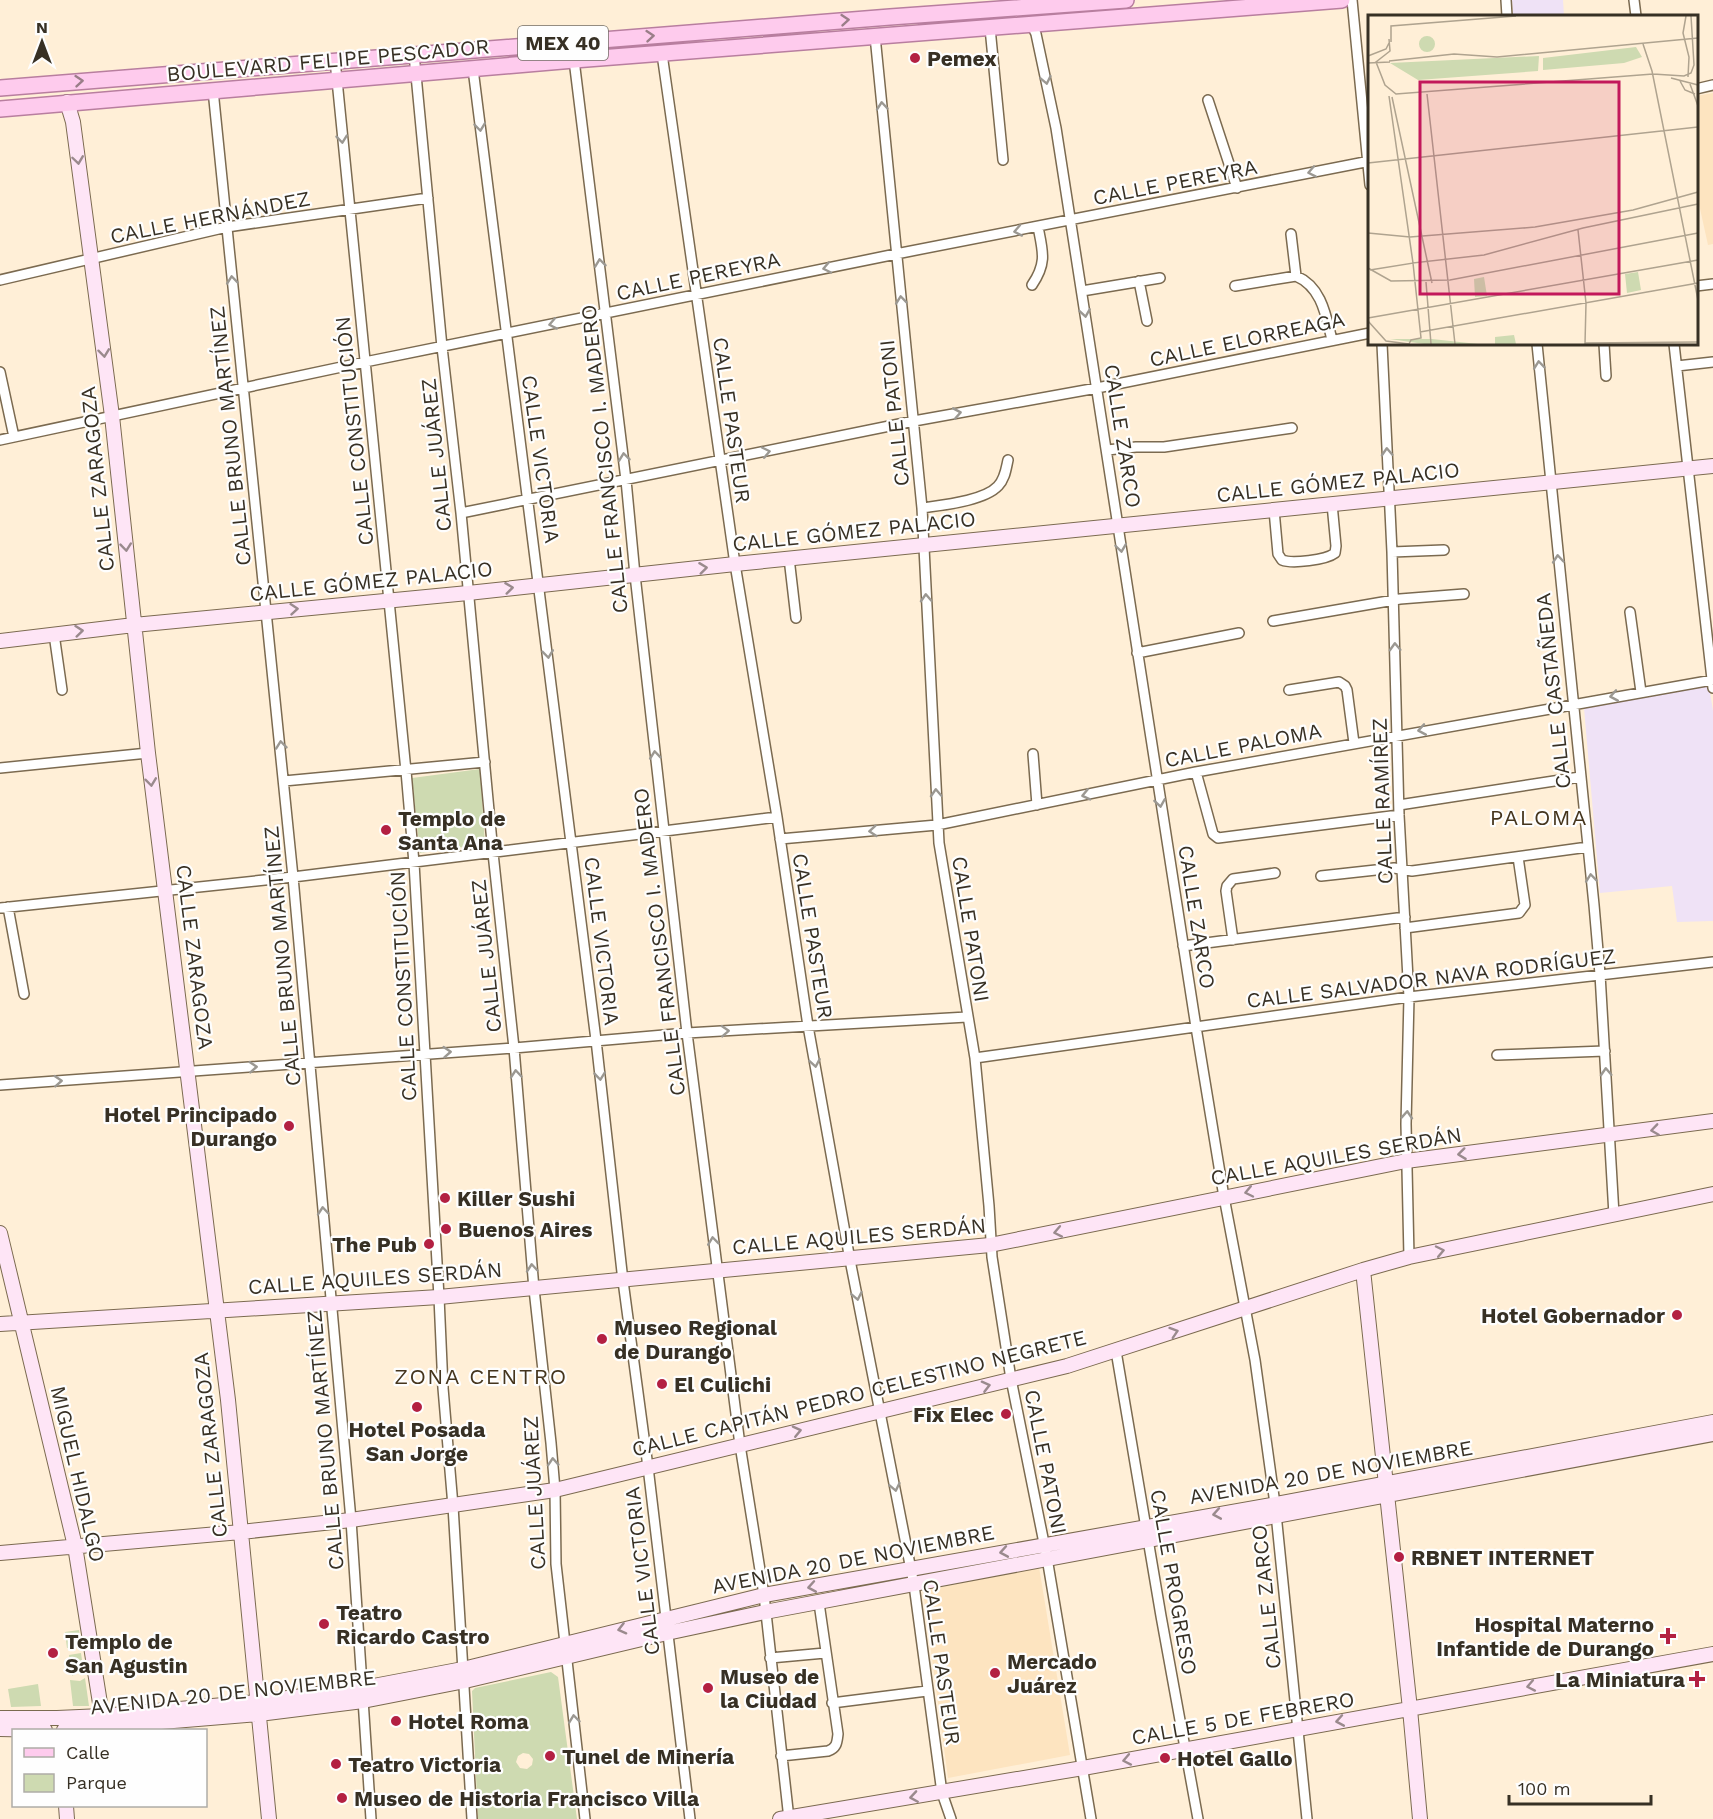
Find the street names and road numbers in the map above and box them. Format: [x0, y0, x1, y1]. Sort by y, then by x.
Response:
road number: MEX 40 [518, 26, 608, 60]
street label: BOULEVARD FELIPE PESCADOR [166, 33, 490, 87]
street label: CALLE PEREYRA [1091, 154, 1259, 210]
street label: CALLE HERNÁNDEZ [108, 185, 312, 249]
street label: CALLE PEREYRA [614, 246, 782, 306]
street label: CALLE FRANCISCO I. MADERO [575, 303, 633, 615]
street label: CALLE BRUNO MARTÍNEZ [204, 305, 256, 567]
street label: CALLE ELORREAGA [1147, 306, 1347, 372]
street label: CALLE CONSTITUCIÓN [330, 315, 378, 547]
street label: CALLE PASTEUR [708, 335, 756, 505]
street label: CALLE PATONI [874, 338, 914, 488]
street label: CALLE ZARCO [1099, 362, 1147, 510]
street label: CALLE VICTORIA [517, 373, 565, 545]
street label: CALLE JUÁREZ [416, 377, 456, 533]
street label: CALLE ZARAGOZA [75, 385, 119, 573]
street label: CALLE GÓMEZ PALACIO [1215, 457, 1461, 507]
street label: CALLE GÓMEZ PALACIO [731, 506, 977, 556]
street label: CALLE GÓMEZ PALACIO [248, 556, 494, 606]
street label: CALLE CASTAÑEDA [1530, 592, 1576, 790]
street label: CALLE RAMÍREZ [1367, 717, 1397, 885]
street label: CALLE PALOMA [1162, 718, 1324, 772]
street label: CALLE FRANCISCO I. MADERO [628, 787, 690, 1097]
street label: CALLE BRUNO MARTÍNEZ [258, 825, 306, 1087]
street label: CALLE ZARCO [1173, 843, 1221, 991]
street label: CALLE PASTEUR [788, 851, 838, 1021]
street label: CALLE PATONI [947, 854, 995, 1004]
street label: CALLE VICTORIA [579, 855, 625, 1027]
street label: CALLE ZARAGOZA [171, 863, 219, 1051]
street label: CALLE CONSTITUCIÓN [384, 870, 422, 1102]
street label: CALLE JUÁREZ [466, 878, 506, 1034]
street label: CALLE SALVADOR NAVA RODRÍGUEZ [1245, 943, 1617, 1013]
street label: CALLE AQUILES SERDÁN [1208, 1122, 1464, 1190]
street label: CALLE AQUILES SERDÁN [731, 1212, 987, 1260]
street label: CALLE AQUILES SERDÁN [247, 1257, 503, 1299]
street label: CALLE BRUNO MARTÍNEZ [301, 1309, 349, 1571]
street label: CALLE CAPITÁN PEDRO CELESTINO NEGRETE [629, 1324, 1089, 1462]
street label: CALLE ZARAGOZA [188, 1351, 232, 1539]
street label: MIGUEL HIDALGO [46, 1384, 110, 1564]
street label: CALLE PATONI [1020, 1387, 1072, 1537]
street label: CALLE JUÁREZ [517, 1415, 551, 1571]
street label: AVENIDA 20 DE NOVIEMBRE [1187, 1435, 1475, 1509]
street label: CALLE VICTORIA [619, 1485, 665, 1657]
street label: CALLE PROGRESO [1145, 1487, 1203, 1677]
street label: AVENIDA 20 DE NOVIEMBRE [710, 1519, 996, 1599]
street label: CALLE ZARCO [1246, 1524, 1286, 1670]
street label: CALLE PASTEUR [918, 1577, 966, 1747]
street label: AVENIDA 20 DE NOVIEMBRE [89, 1665, 377, 1719]
street label: CALLE 5 DE FEBRERO [1130, 1686, 1356, 1750]

